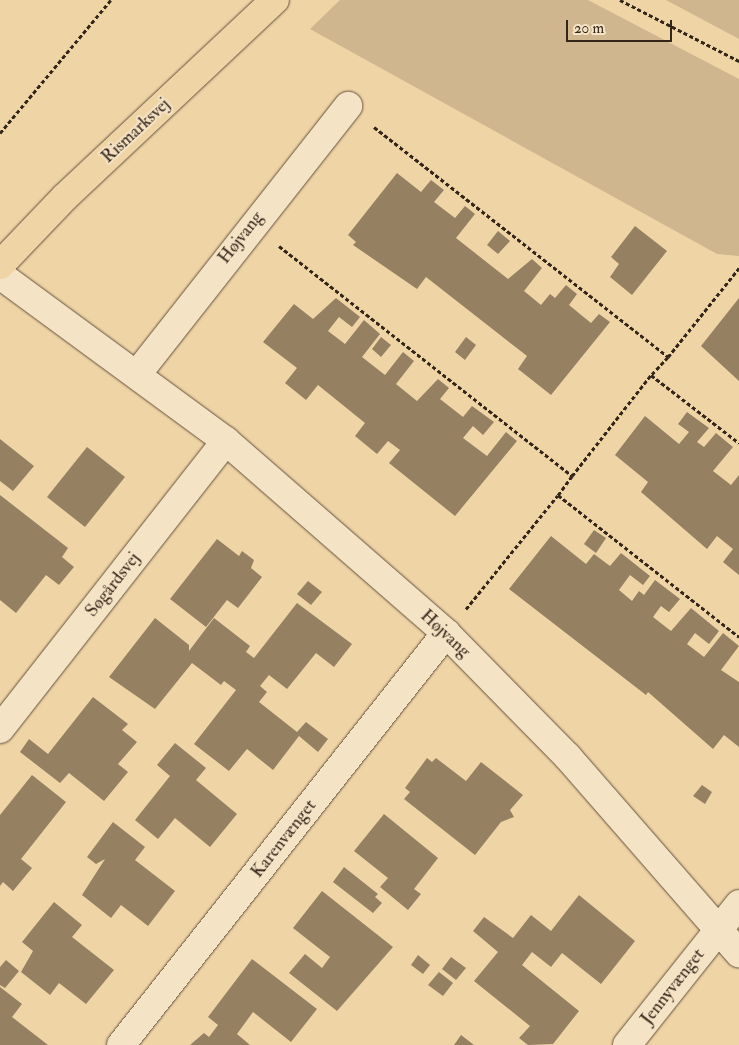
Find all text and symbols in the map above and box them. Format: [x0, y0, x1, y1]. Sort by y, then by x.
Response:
scale bar [569, 10, 675, 42]
text: 20 m [574, 19, 604, 38]
street label: Rismarksvej [97, 94, 175, 168]
street label: Højvang [214, 207, 268, 269]
street label: Søgårdsvej [81, 548, 145, 622]
street label: Højvang [415, 605, 475, 663]
street label: Karenvænget [247, 796, 321, 882]
street label: Jennyvænget [637, 945, 709, 1029]

